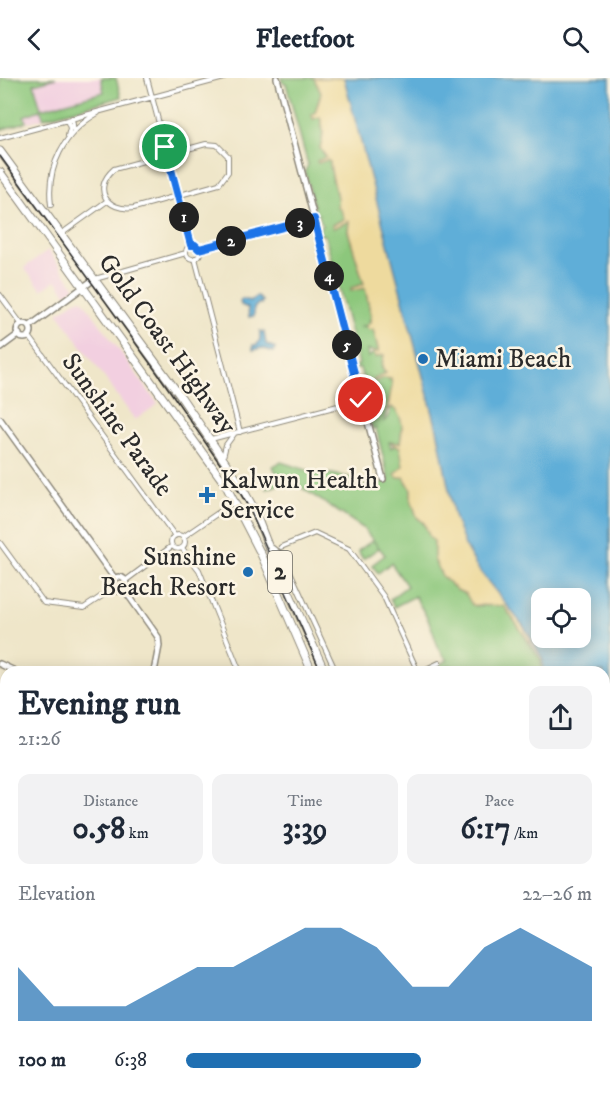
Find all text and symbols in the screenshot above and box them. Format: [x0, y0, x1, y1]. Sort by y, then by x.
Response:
text: Fleetfoot [256, 22, 354, 56]
icon: back [18, 23, 51, 56]
icon: search [559, 23, 592, 56]
pin [139, 121, 190, 172]
icon: arrive [148, 130, 181, 163]
pin: 1 [169, 202, 199, 232]
text: 1 [181, 207, 187, 227]
pin: 3 [285, 208, 315, 238]
text: 3 [297, 213, 303, 233]
pin: 2 [216, 226, 246, 256]
text: 2 [227, 231, 235, 251]
street label: Gold Coast Highway [90, 247, 244, 441]
pin: 4 [314, 261, 344, 291]
text: 4 [324, 266, 334, 286]
pin: 5 [332, 330, 362, 360]
text: 5 [343, 335, 351, 355]
place label: Miami Beach [435, 343, 572, 376]
street label: Sunshine Parade [54, 347, 180, 503]
marker: Miami Beach [416, 352, 430, 366]
pin [335, 374, 386, 425]
icon: check [344, 383, 377, 416]
place label: Kalwun Health Service [220, 464, 379, 527]
marker: Kalwun Health Service [198, 486, 216, 504]
place label: Sunshine Beach Resort [100, 541, 236, 604]
road number: 2 [268, 551, 292, 593]
marker: Sunshine Beach Resort [241, 565, 255, 579]
map controls [531, 588, 591, 648]
button: locate [531, 588, 591, 648]
text: Evening run [18, 684, 180, 725]
button: share [529, 686, 592, 749]
text: 21:26 [18, 727, 61, 752]
text: Distance [83, 791, 138, 811]
text: Time [288, 791, 322, 811]
text: Pace [485, 791, 514, 811]
text: 0.58 [73, 811, 125, 848]
text: 3:39 [282, 811, 328, 848]
text: 6:17 [460, 811, 511, 848]
text: km [125, 823, 149, 843]
text: /km [511, 823, 538, 843]
text: Elevation [18, 882, 95, 907]
text: 22–26 m [522, 882, 592, 907]
text: 100 m [18, 1048, 66, 1073]
text: 6:38 [114, 1048, 147, 1073]

